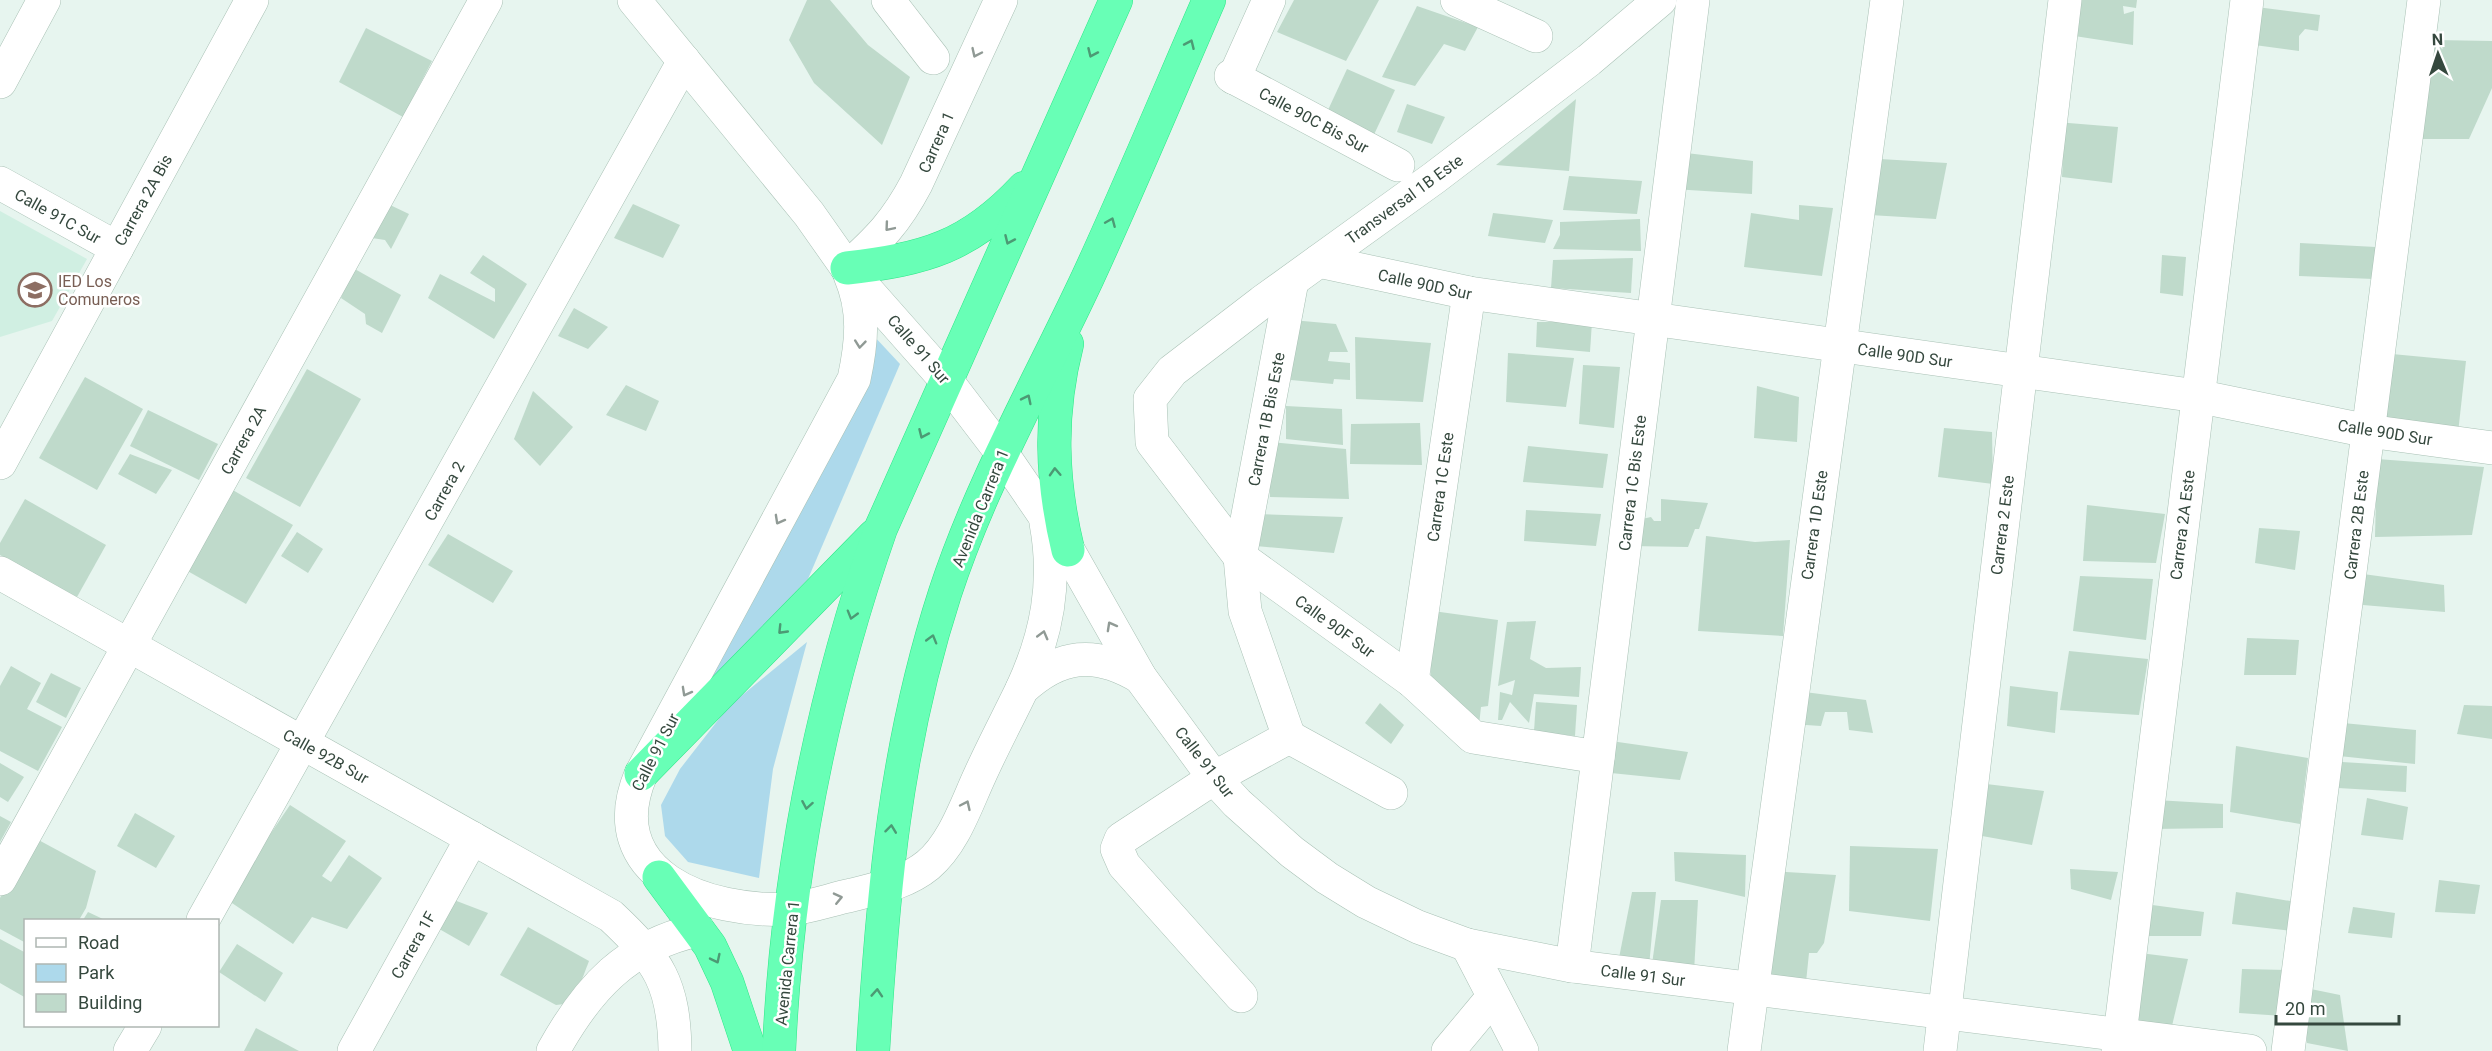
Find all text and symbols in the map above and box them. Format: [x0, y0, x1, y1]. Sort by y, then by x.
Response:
north arrow [2408, 24, 2468, 84]
text: N [2432, 30, 2443, 49]
one-way arrow [1183, 39, 1195, 50]
one-way arrow [972, 47, 984, 58]
one-way arrow [1088, 47, 1100, 58]
street label: Calle 90C Bis Sur [1256, 84, 1372, 158]
street label: Carrera 1 [915, 109, 958, 176]
street label: Carrera 2A Bis [111, 151, 176, 249]
street label: Transversal 1B Este [1342, 151, 1467, 248]
street label: Calle 91C Sur [11, 185, 105, 248]
one-way arrow [1104, 218, 1116, 229]
one-way arrow [886, 220, 897, 231]
one-way arrow [1004, 234, 1016, 245]
street label: Calle 90D Sur [1376, 265, 1474, 304]
school or university icon: IED Los Comuneros [17, 272, 53, 308]
place label: IED Los Comuneros [58, 272, 140, 309]
street label: Calle 91 Sur [884, 311, 954, 388]
street label: Calle 90D Sur [1856, 339, 1954, 372]
one-way arrow [854, 340, 867, 349]
street label: Carrera 1B Bis Este [1244, 350, 1289, 488]
one-way arrow [1020, 395, 1032, 406]
street label: Carrera 2A [217, 402, 270, 478]
street label: Carrera 1C Bis Este [1615, 414, 1650, 552]
street label: Calle 90D Sur [2336, 416, 2434, 449]
one-way arrow [918, 427, 930, 438]
street label: Carrera 1C Este [1423, 431, 1458, 543]
street label: Avenida Carrera 1 [948, 446, 1013, 570]
street label: Carrera 2 [420, 458, 469, 524]
one-way arrow [1048, 467, 1061, 476]
street label: Carrera 1D Este [1797, 469, 1832, 581]
street label: Carrera 2A Este [2166, 469, 2199, 581]
street label: Carrera 2B Este [2340, 469, 2373, 581]
street label: Carrera 2 Este [1987, 474, 2018, 576]
one-way arrow [775, 514, 786, 524]
street label: Calle 90F Sur [1291, 591, 1379, 662]
one-way arrow [847, 609, 859, 620]
one-way arrow [1107, 622, 1118, 632]
one-way arrow [778, 623, 789, 633]
one-way arrow [1036, 630, 1048, 641]
one-way arrow [925, 634, 937, 645]
one-way arrow [682, 685, 693, 696]
street label: Calle 91 Sur [628, 710, 683, 794]
street label: Calle 91 Sur [1171, 723, 1239, 802]
street label: Calle 92B Sur [280, 725, 372, 788]
one-way arrow [801, 800, 813, 809]
one-way arrow [958, 800, 970, 811]
one-way arrow [885, 825, 897, 834]
one-way arrow [833, 892, 843, 905]
street label: Avenida Carrera 1 [771, 900, 804, 1027]
street label: Carrera 1F [387, 908, 440, 982]
legend [24, 919, 219, 1027]
text: Road [78, 932, 119, 953]
one-way arrow [709, 953, 721, 964]
street label: Calle 91 Sur [1600, 961, 1687, 990]
text: Park [78, 962, 115, 983]
one-way arrow [870, 988, 883, 997]
scale bar [2276, 988, 2399, 1026]
text: Building [78, 992, 142, 1013]
text: 20 m [2285, 998, 2325, 1019]

